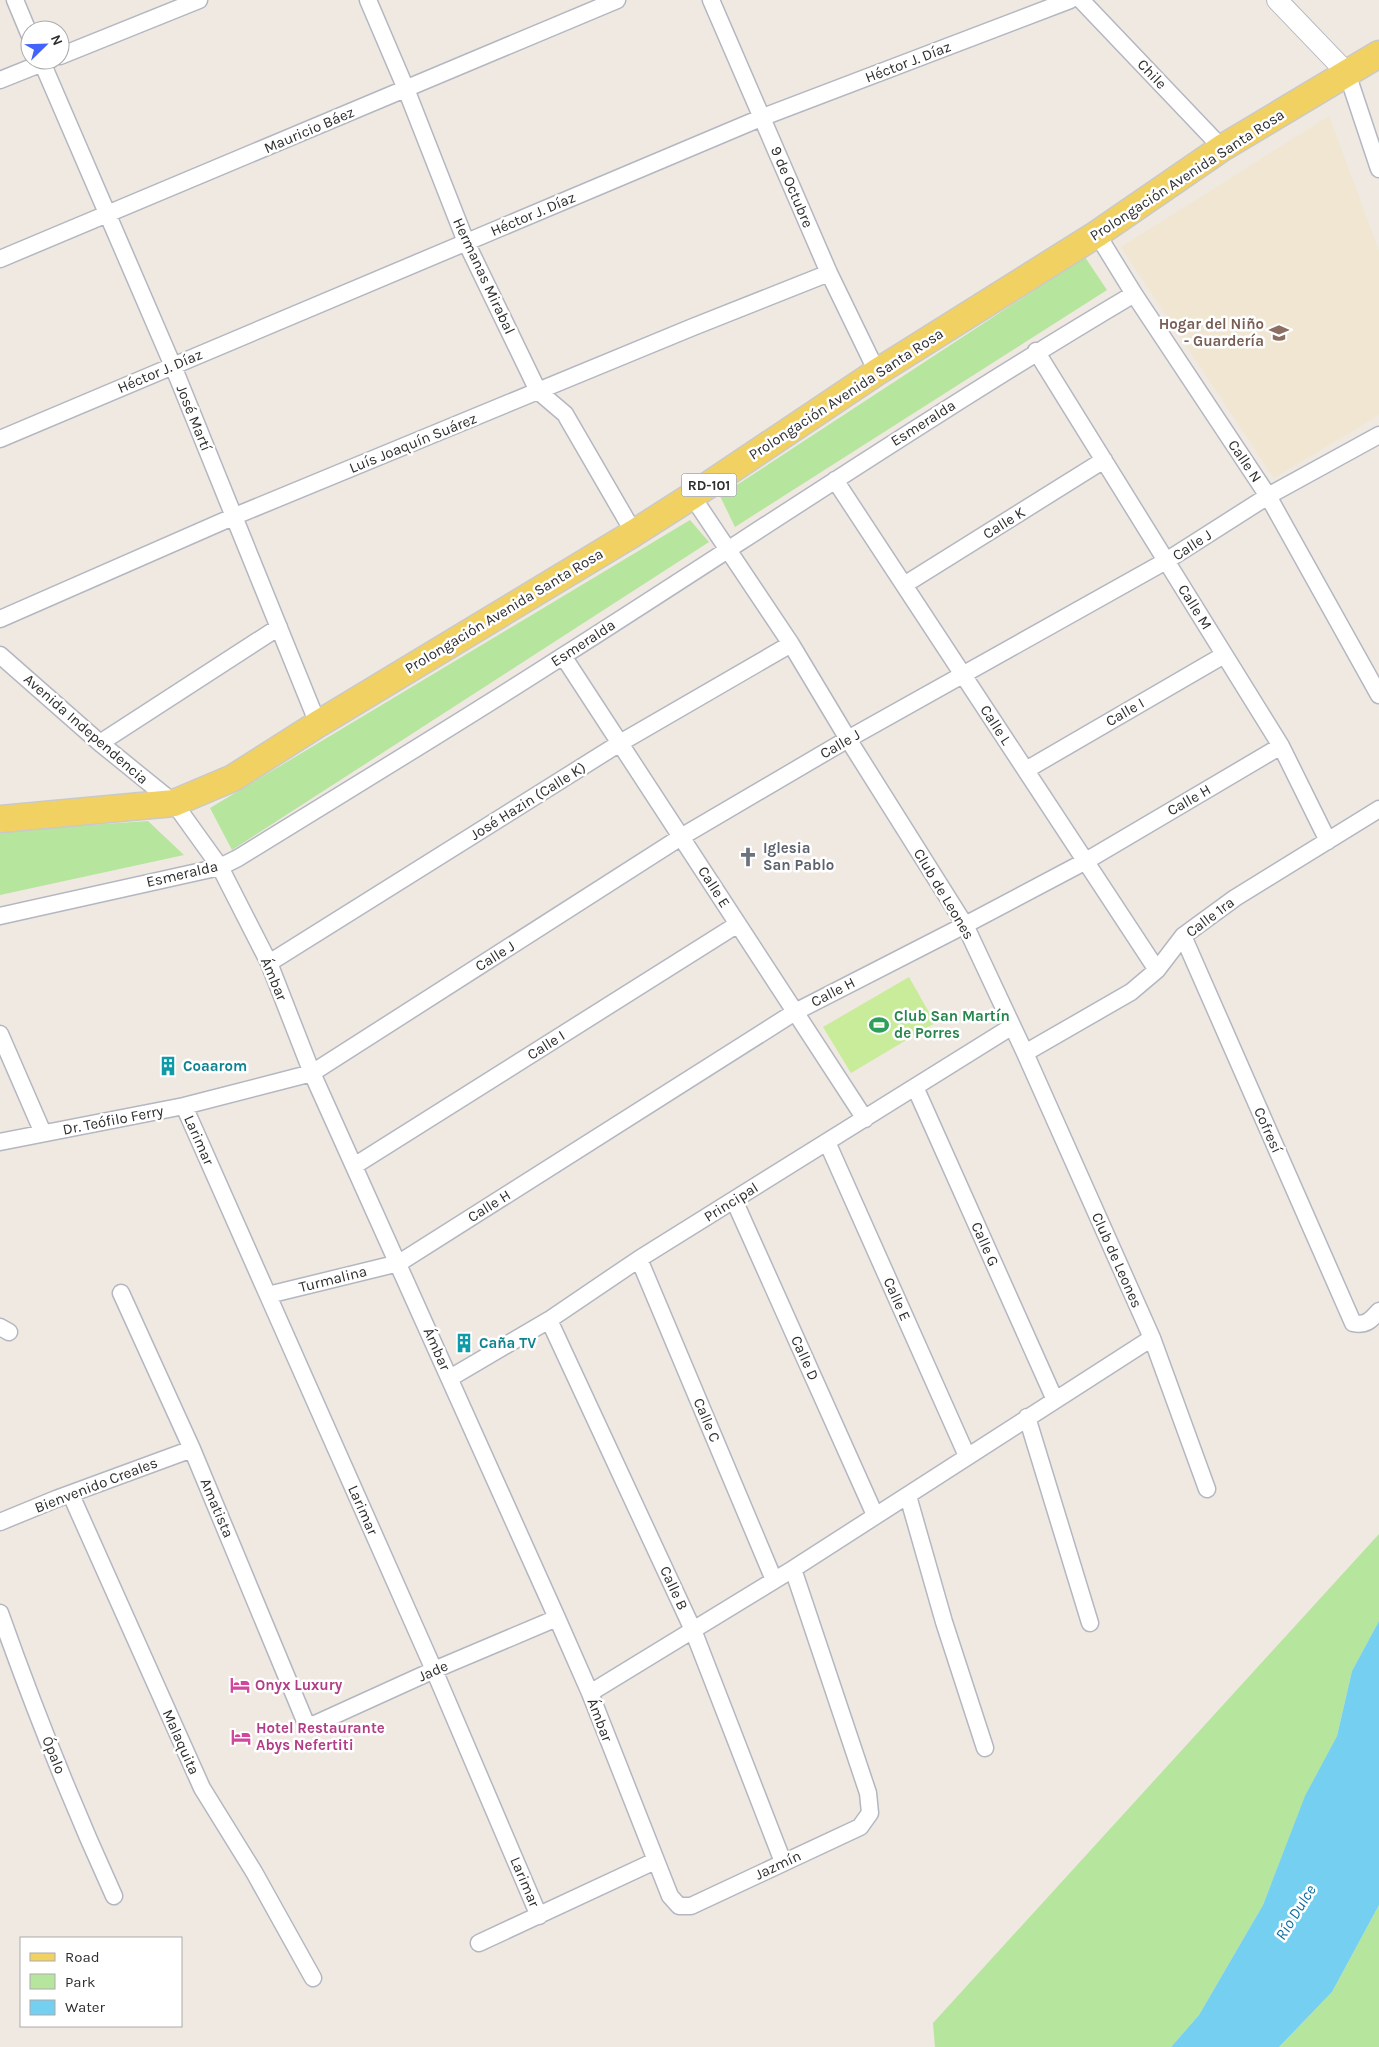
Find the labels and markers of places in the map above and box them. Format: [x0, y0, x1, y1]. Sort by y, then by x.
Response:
place label: Hogar del Niño - Guardería [1159, 315, 1264, 350]
school or university icon: Hogar del Niño - Guardería [1268, 322, 1290, 344]
place label: Iglesia San Pablo [763, 839, 834, 874]
church icon: Iglesia San Pablo [737, 846, 759, 868]
place label: Club San Martín de Porres [894, 1007, 1010, 1042]
sports icon: Club San Martín de Porres [868, 1014, 890, 1036]
building icon: Coaarom [157, 1055, 179, 1077]
place label: Coaarom [183, 1057, 247, 1075]
building icon: Caña TV [453, 1332, 475, 1354]
place label: Caña TV [479, 1334, 536, 1352]
hotel icon: Onyx Luxury [229, 1674, 251, 1696]
place label: Onyx Luxury [255, 1676, 343, 1694]
place label: Hotel Restaurante Abys Nefertiti [256, 1719, 385, 1754]
hotel icon: Hotel Restaurante Abys Nefertiti [230, 1726, 252, 1748]

